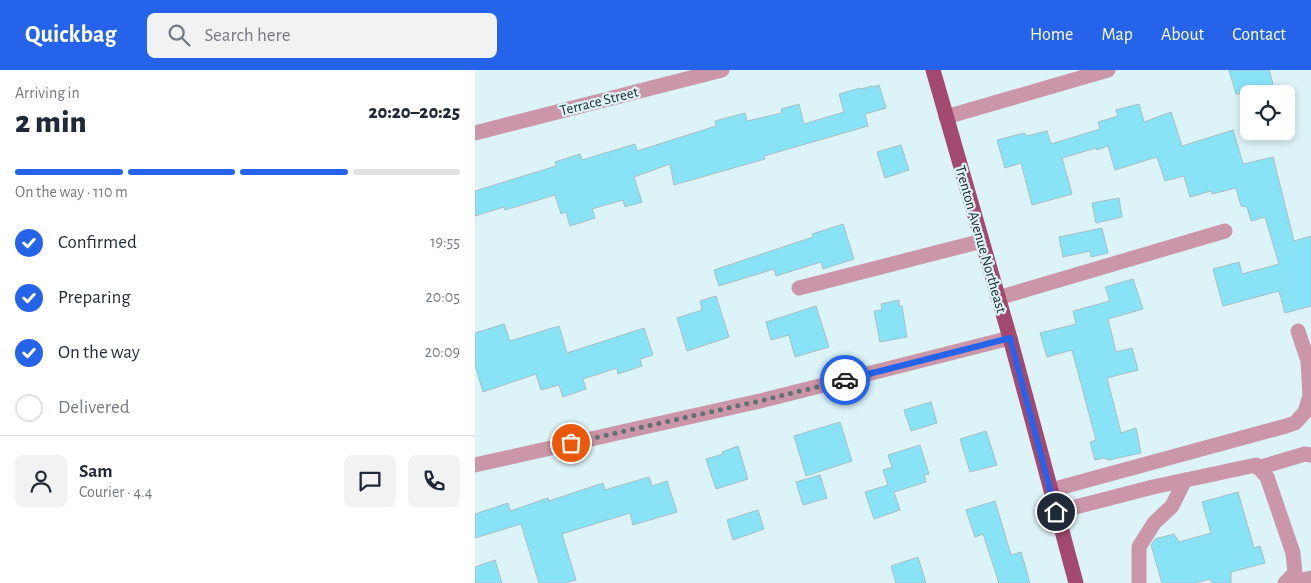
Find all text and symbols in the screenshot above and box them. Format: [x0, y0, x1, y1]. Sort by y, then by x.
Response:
search box [147, 13, 497, 58]
icon: search [165, 21, 193, 49]
text: Quickbag [25, 23, 117, 47]
text: Search here [205, 26, 290, 45]
text: Home [1030, 26, 1073, 44]
text: Map [1101, 26, 1133, 44]
text: About [1161, 26, 1204, 44]
text: Contact [1232, 26, 1286, 44]
street label: Terrace Street [558, 84, 640, 118]
text: Arriving in [15, 85, 80, 101]
map controls [1240, 85, 1295, 140]
button: locate [1240, 85, 1295, 140]
text: 20:20–20:25 [368, 103, 460, 122]
text: 2 min [15, 106, 87, 138]
street label: Trenton Avenue Northeast [952, 164, 1009, 315]
text: On the way · 110 m [15, 184, 128, 200]
icon: check [15, 229, 43, 257]
text: Confirmed [58, 233, 137, 252]
text: 19:55 [430, 234, 460, 250]
icon: check [15, 284, 43, 312]
text: Preparing [58, 288, 131, 307]
text: 20:05 [425, 289, 460, 305]
icon: check [15, 339, 43, 367]
text: On the way [58, 343, 140, 362]
text: 20:09 [425, 344, 460, 360]
courier [820, 355, 870, 405]
icon: car [831, 366, 859, 394]
text: Delivered [58, 398, 130, 417]
pin [550, 422, 592, 464]
icon: bag [557, 429, 585, 457]
button: person [15, 455, 67, 507]
button: chat [344, 455, 396, 507]
button: phone [408, 455, 460, 507]
text: Sam [79, 462, 113, 481]
text: Courier · 4.4 [79, 484, 152, 500]
pin [1035, 491, 1077, 533]
icon: home [1042, 498, 1070, 526]

